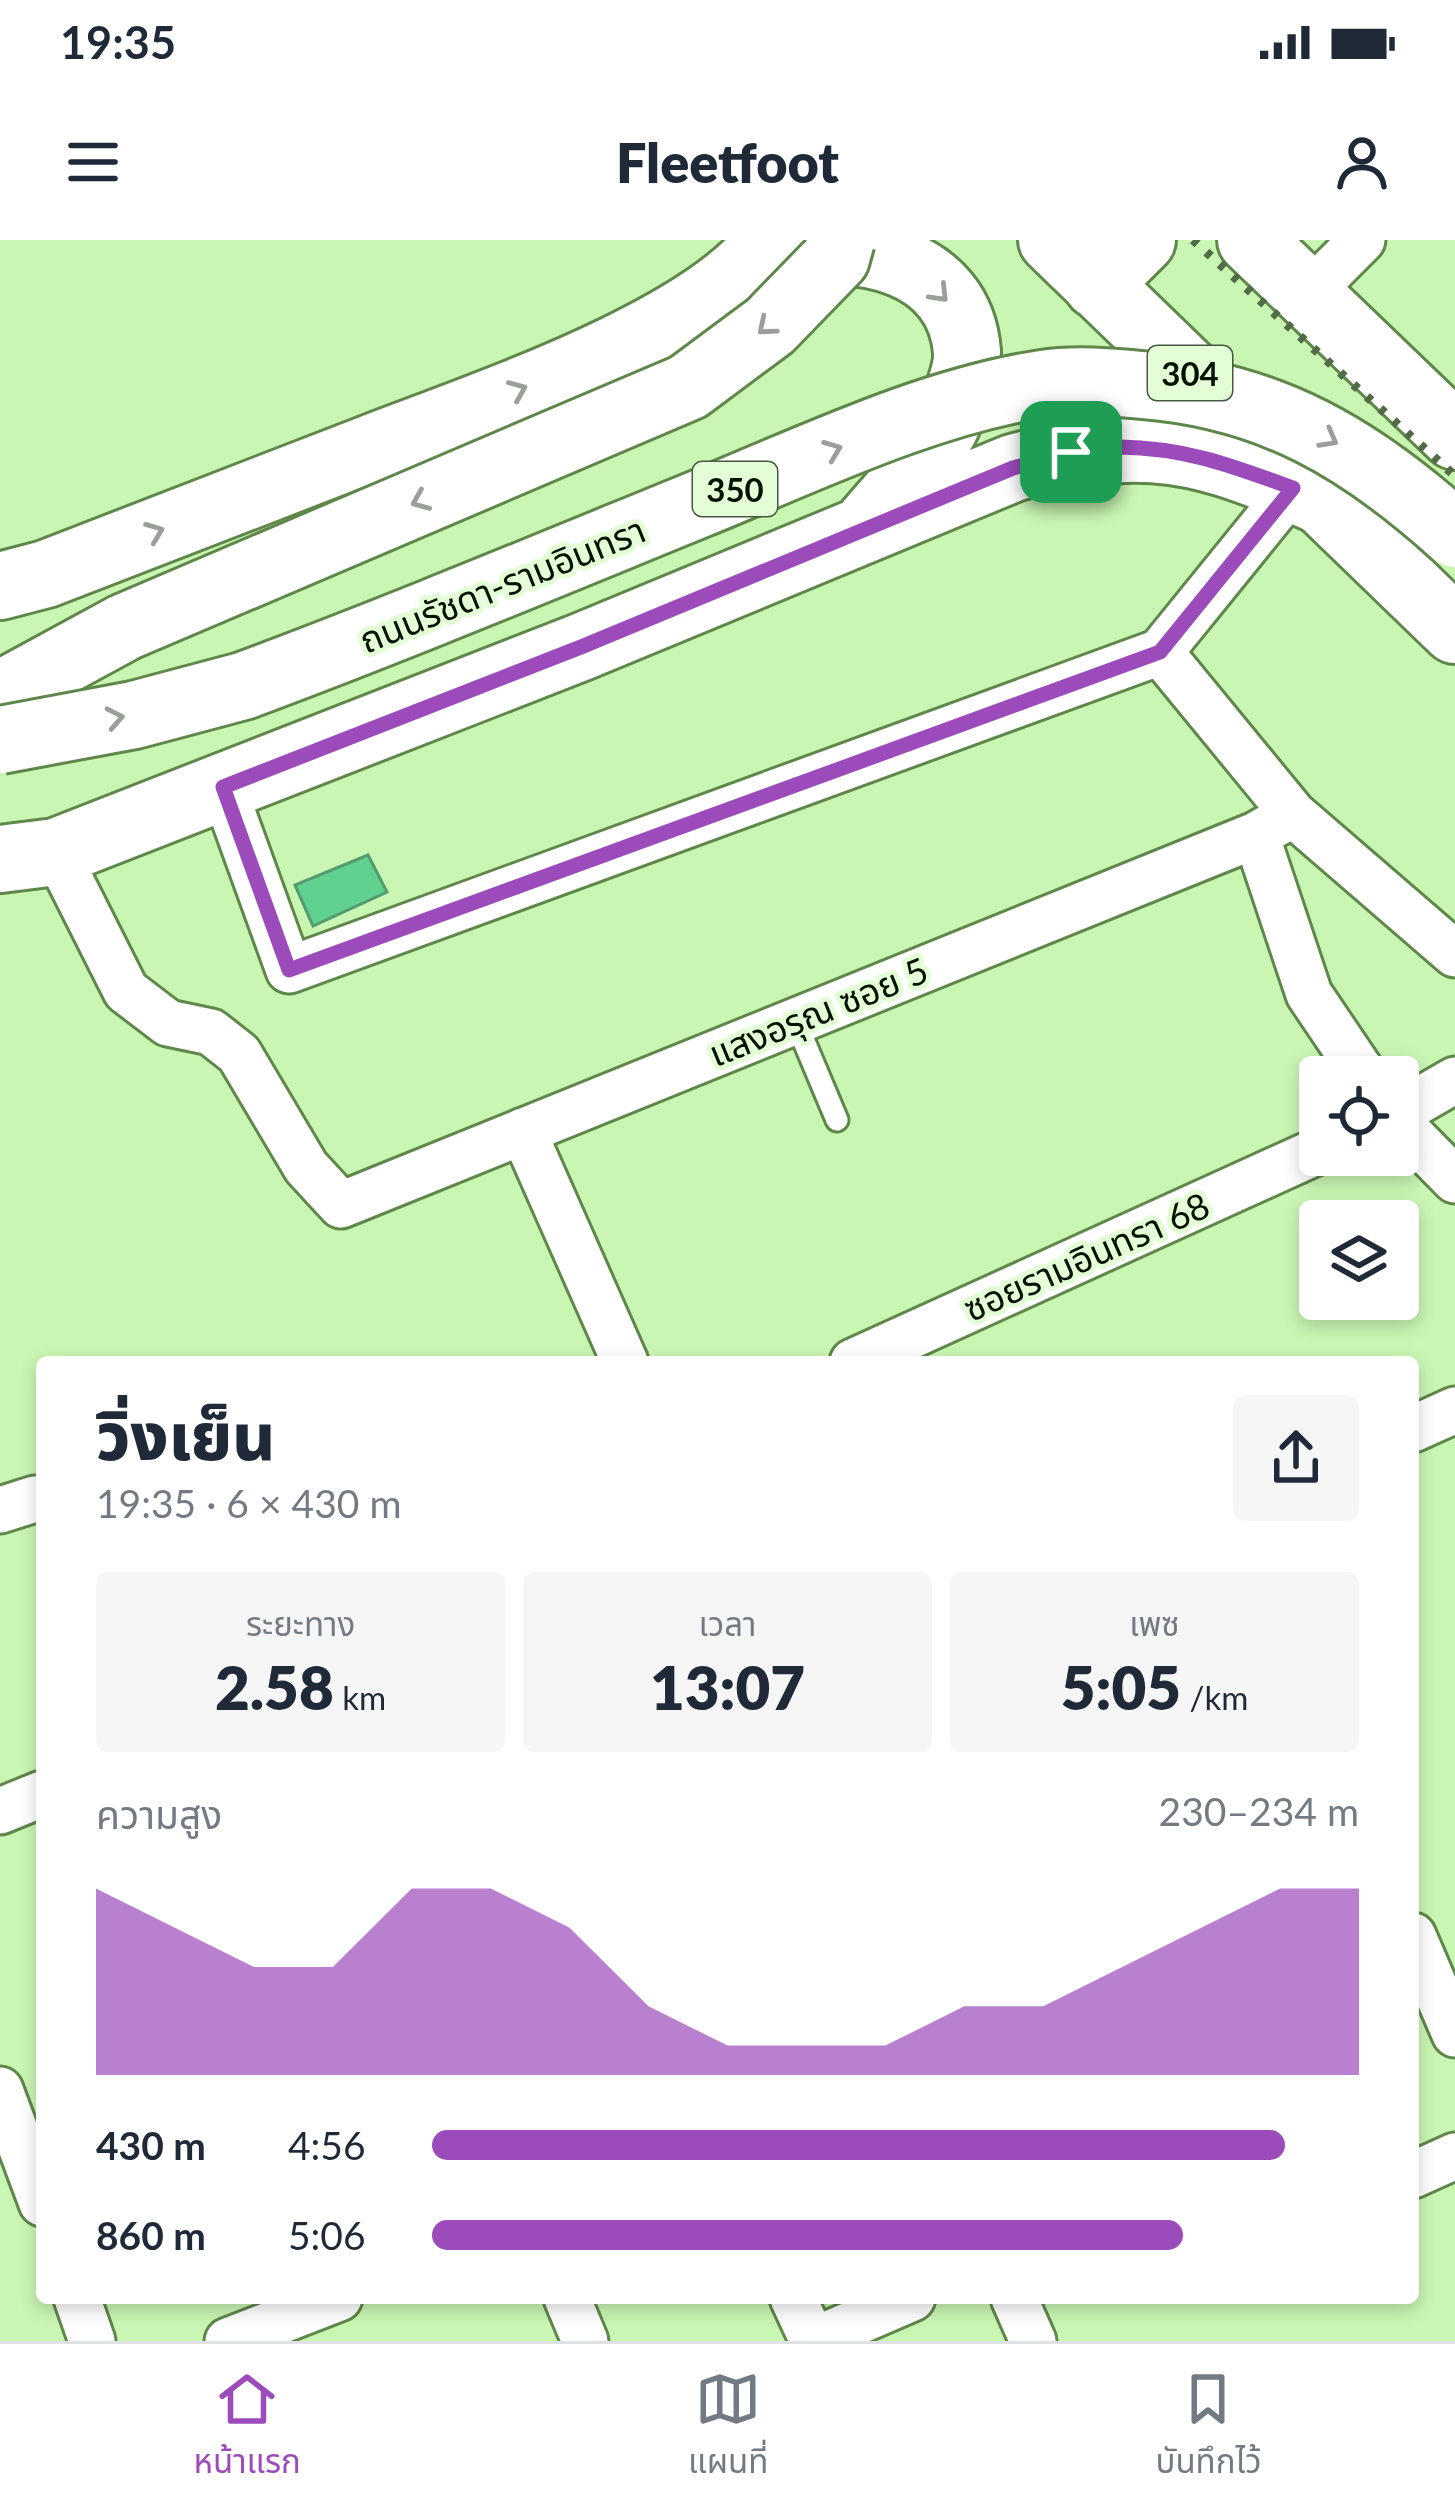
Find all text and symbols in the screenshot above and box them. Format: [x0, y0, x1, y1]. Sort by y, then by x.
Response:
text: 19:35 [60, 15, 176, 69]
icon: menu [60, 129, 126, 195]
icon: person [1329, 129, 1395, 195]
text: Fleetfoot [616, 130, 839, 195]
one-way arrow [926, 280, 948, 302]
one-way arrow [758, 313, 780, 335]
road number: 304 [1148, 346, 1232, 400]
one-way arrow [507, 380, 528, 404]
pin [1020, 401, 1122, 503]
icon: arrive [1038, 419, 1104, 485]
one-way arrow [1317, 425, 1338, 448]
one-way arrow [822, 439, 843, 464]
road number: 350 [693, 462, 777, 516]
one-way arrow [410, 487, 432, 511]
street label: ถนนรัชดา-รามอินทรา [353, 507, 651, 661]
one-way arrow [143, 521, 164, 546]
one-way arrow [105, 706, 125, 732]
street label: แสงอรุณ ซอย 5 [702, 947, 934, 1076]
map controls [1299, 1056, 1419, 1320]
button: locate [1299, 1056, 1419, 1176]
street label: ซอยรามอินทรา 68 [956, 1182, 1216, 1330]
button: layers [1299, 1200, 1419, 1320]
text: วิ่งเย็น [96, 1395, 276, 1474]
button: share [1233, 1395, 1359, 1521]
text: 19:35 · 6 × 430 m [96, 1480, 401, 1526]
text: ระยะทาง [246, 1603, 355, 1643]
text: เวลา [699, 1603, 756, 1643]
text: เพซ [1129, 1603, 1180, 1643]
text: 2.58 [215, 1651, 334, 1723]
text: 13:07 [650, 1651, 805, 1723]
text: 5:05 [1061, 1651, 1181, 1723]
text: km [334, 1677, 386, 1717]
text: /km [1181, 1677, 1248, 1717]
text: 230–234 m [1159, 1788, 1359, 1834]
text: ความสูง [96, 1791, 222, 1837]
text: 430 m [96, 2122, 206, 2168]
text: 4:56 [288, 2122, 366, 2168]
text: 860 m [96, 2212, 206, 2258]
text: 5:06 [288, 2212, 366, 2258]
tab: หน้าแรก [194, 2366, 301, 2488]
tab: แผนที่ [688, 2366, 768, 2488]
tab: บันทึกไว้ [1155, 2366, 1261, 2488]

